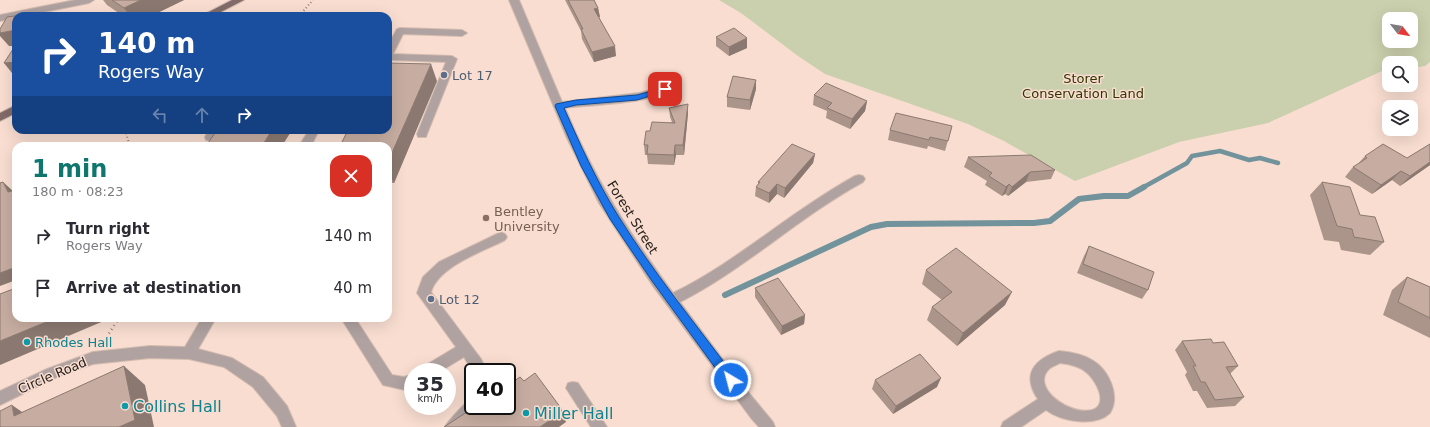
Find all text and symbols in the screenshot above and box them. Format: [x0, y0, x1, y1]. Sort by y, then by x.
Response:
north arrow [1382, 12, 1418, 48]
map controls [1382, 12, 1418, 136]
text: 140 m [98, 27, 195, 60]
icon: right [32, 28, 84, 80]
button: search [1382, 56, 1418, 92]
text: Rogers Way [98, 61, 204, 82]
place label: Lot 17 [452, 68, 493, 83]
marker: Lot 17 [439, 70, 449, 80]
park label: Storer Conservation Land [1022, 71, 1144, 101]
pin [648, 72, 682, 106]
icon: arrive [654, 78, 676, 100]
button: layers [1382, 100, 1418, 136]
icon: left [149, 104, 171, 126]
icon: ahead [191, 104, 213, 126]
icon: right [233, 104, 255, 126]
text: 1 min [32, 155, 107, 183]
button: close [330, 155, 372, 197]
street label: Forest Street [604, 178, 661, 257]
text: 180 m · 08:23 [32, 184, 123, 199]
place label: Bentley University [494, 204, 560, 234]
marker: Bentley University [481, 213, 491, 223]
text: Turn right [66, 220, 150, 238]
icon: right [32, 225, 54, 247]
text: 140 m [324, 227, 372, 245]
text: Rogers Way [66, 238, 143, 253]
icon: arrive [32, 277, 54, 299]
text: Arrive at destination [66, 279, 241, 297]
text: 40 m [334, 279, 372, 297]
place label: Lot 12 [439, 292, 480, 307]
marker: Lot 12 [426, 294, 436, 304]
place label: Rhodes Hall [35, 335, 112, 350]
marker: Rhodes Hall [22, 337, 32, 347]
street label: Circle Road [16, 354, 89, 397]
position arrow [710, 359, 752, 401]
speed limit sign: 40 [464, 363, 516, 415]
text: 35 [416, 372, 444, 396]
text: km/h [417, 393, 443, 404]
place label: Collins Hall [133, 397, 222, 416]
marker: Collins Hall [120, 401, 130, 411]
place label: Miller Hall [534, 404, 613, 423]
marker: Miller Hall [521, 408, 531, 418]

